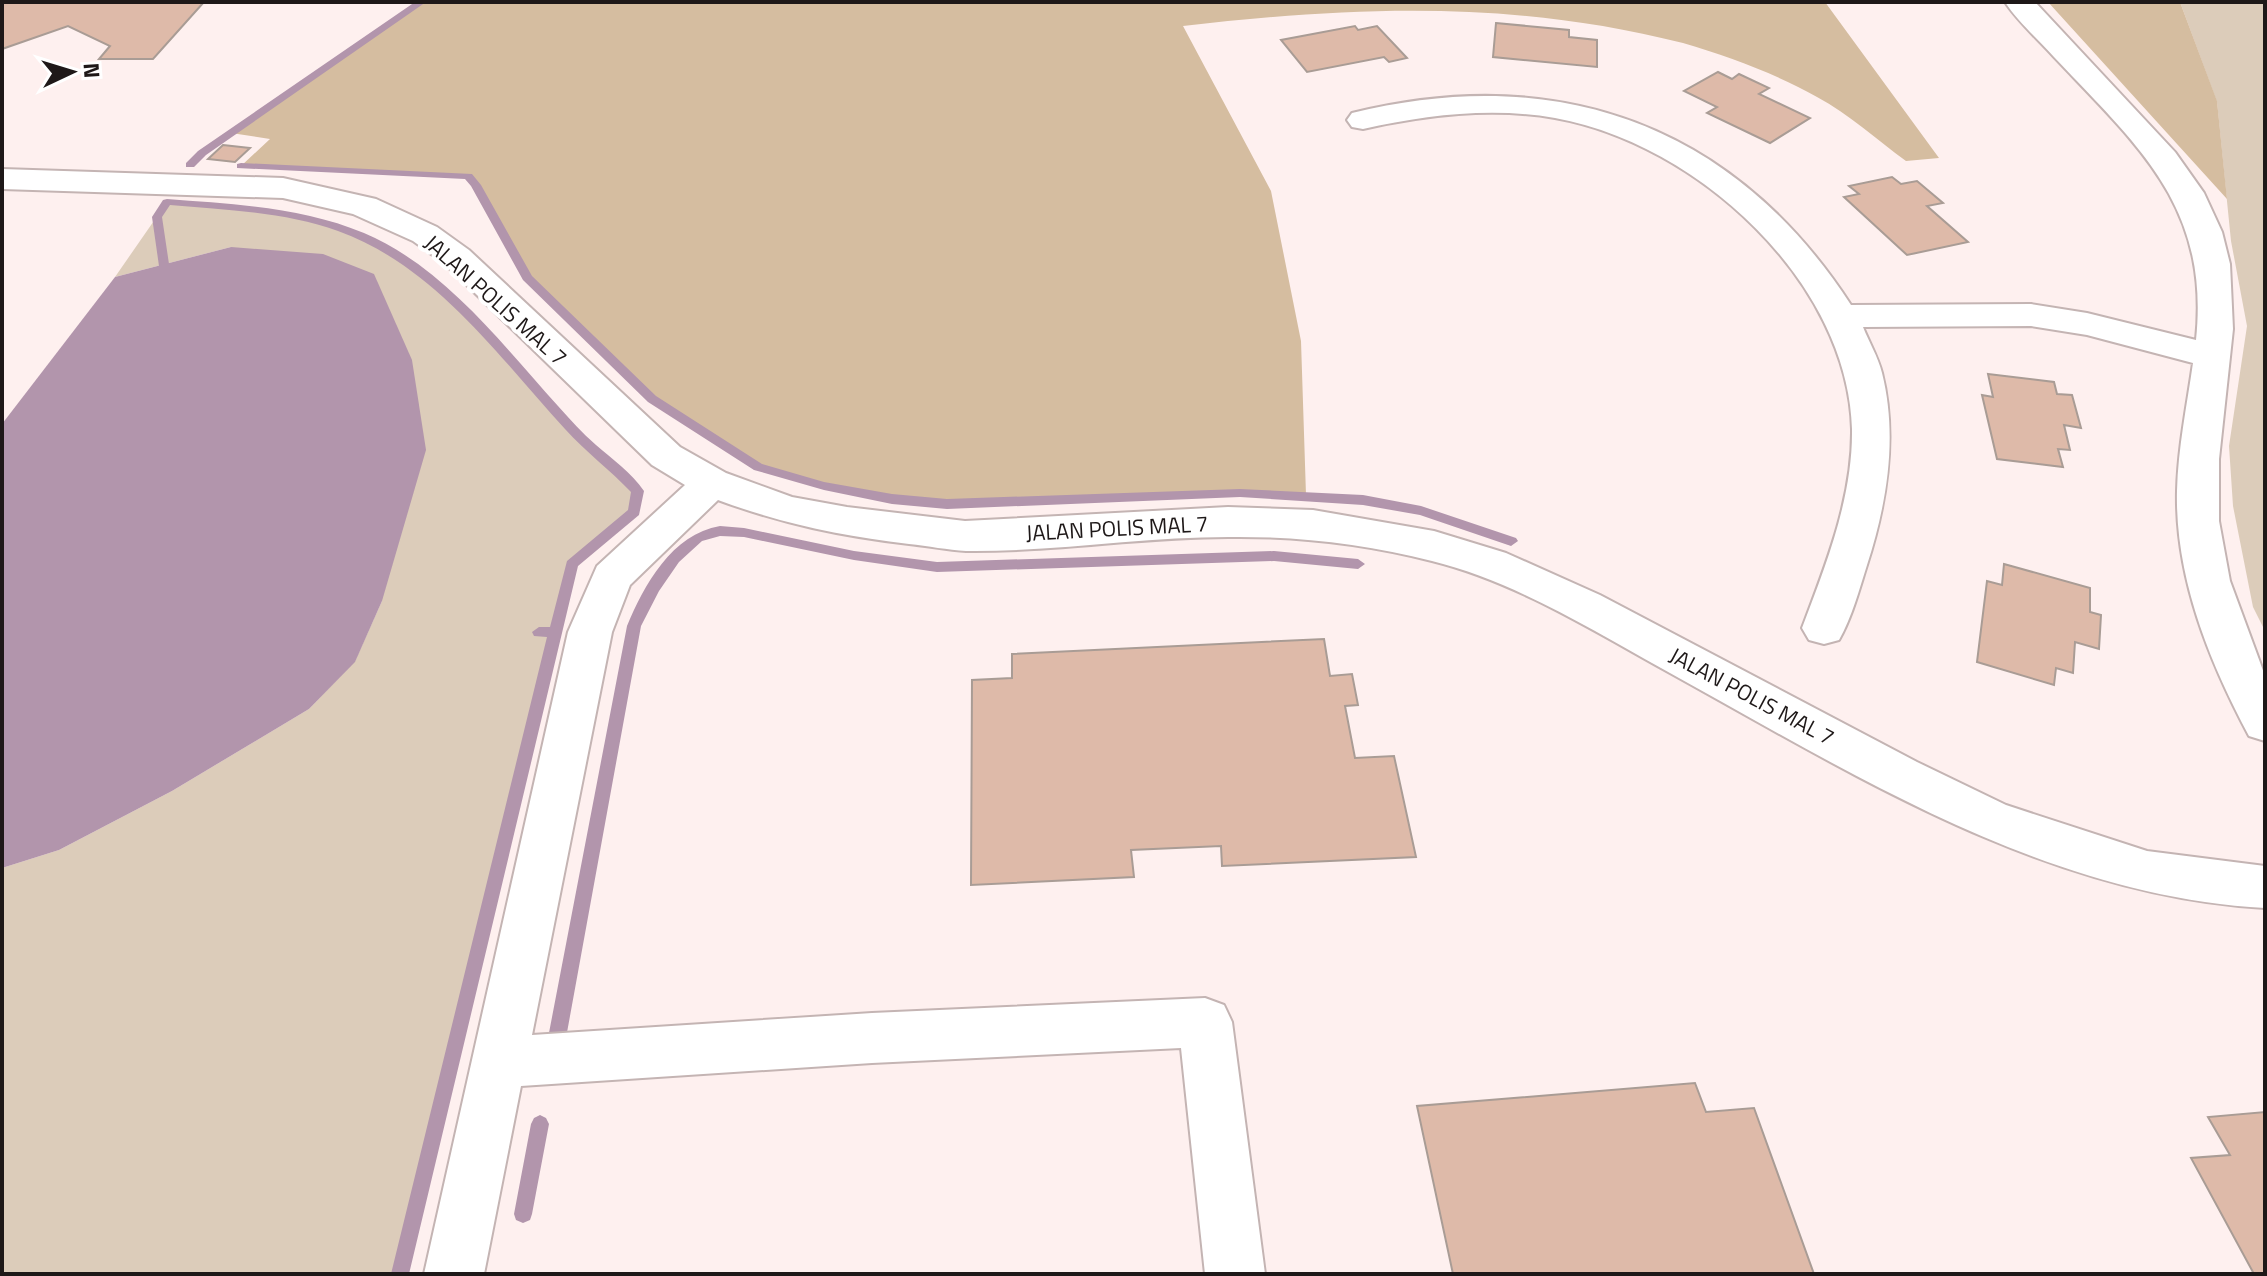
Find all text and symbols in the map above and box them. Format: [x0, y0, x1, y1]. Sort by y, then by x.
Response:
north arrow [32, 32, 112, 112]
text: N [74, 62, 109, 79]
street label: JALAN POLIS MAL 7 [417, 226, 575, 374]
street label: JALAN POLIS MAL 7 [1025, 506, 1209, 550]
street label: JALAN POLIS MAL 7 [1663, 638, 1841, 754]

